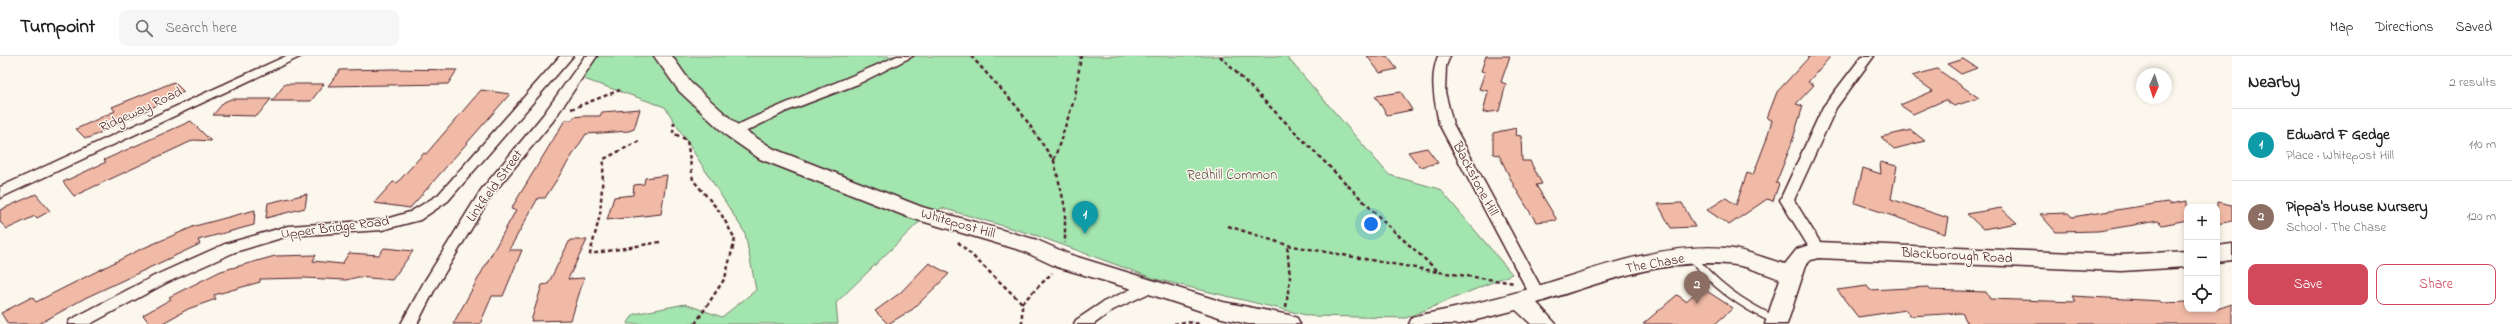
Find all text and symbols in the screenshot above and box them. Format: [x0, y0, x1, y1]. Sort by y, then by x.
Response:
search box [119, 10, 399, 46]
text: Turnpoint [20, 14, 95, 41]
icon: search [133, 17, 155, 39]
text: Search here [165, 17, 237, 39]
text: Map [2330, 17, 2353, 38]
text: Directions [2375, 17, 2433, 38]
text: Saved [2455, 17, 2492, 38]
north arrow [2136, 68, 2172, 104]
text: Nearby [2248, 70, 2300, 95]
text: 2 results [2449, 73, 2496, 92]
street label: Ridgeway Road [96, 82, 186, 139]
text: Edward F Gedge [2286, 124, 2390, 146]
text: 1 [2259, 135, 2263, 154]
text: 110 m [2469, 135, 2496, 154]
street label: Blackstone Hill [1446, 137, 1504, 220]
street label: Linkfield Street [462, 145, 529, 227]
text: Place · Whitepost Hill [2286, 146, 2394, 165]
park label: Redhill Common [1187, 165, 1277, 186]
text: Pippa's House Nursery [2286, 196, 2428, 218]
pin: 1 [1072, 201, 1098, 234]
street label: Whitepost Hill [918, 203, 998, 245]
map controls [2184, 204, 2220, 312]
button: + [2184, 204, 2220, 240]
text: 2 [2258, 207, 2264, 226]
text: 120 m [2466, 207, 2496, 226]
street label: Upper Bridge Road [280, 211, 391, 246]
your location [1361, 214, 1381, 234]
text: School · The Chase [2286, 218, 2386, 237]
button: − [2184, 240, 2220, 276]
street label: Blackborough Road [1900, 243, 2013, 270]
street label: The Chase [1624, 248, 1687, 280]
button: Save [2248, 264, 2368, 305]
button: Share [2376, 264, 2496, 305]
pin: 2 [1684, 271, 1710, 304]
button: locate [2184, 276, 2220, 312]

